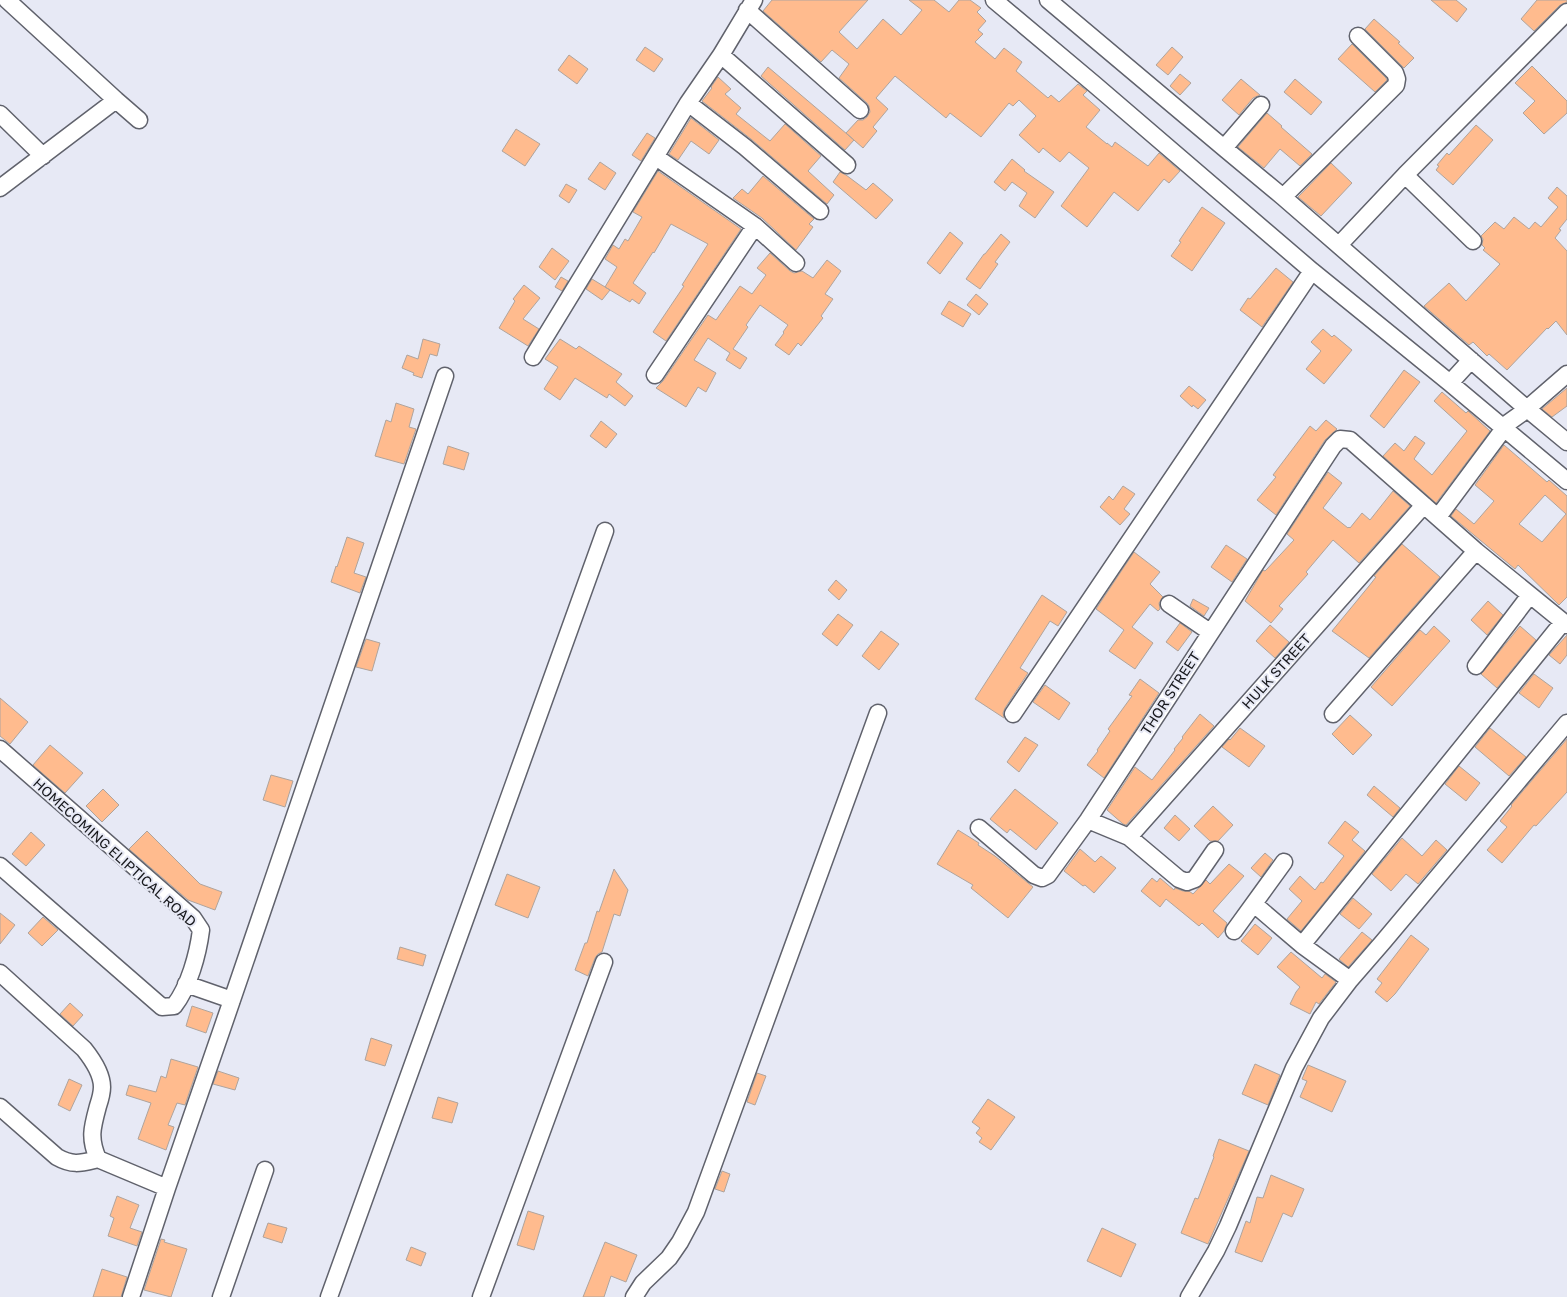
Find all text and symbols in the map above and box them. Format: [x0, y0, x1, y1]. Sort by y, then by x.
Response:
street label: HULK STREET [1238, 630, 1314, 712]
street label: THOR STREET [1137, 648, 1203, 738]
street label: HOMECOMING ELIPTICAL ROAD [30, 774, 200, 930]

